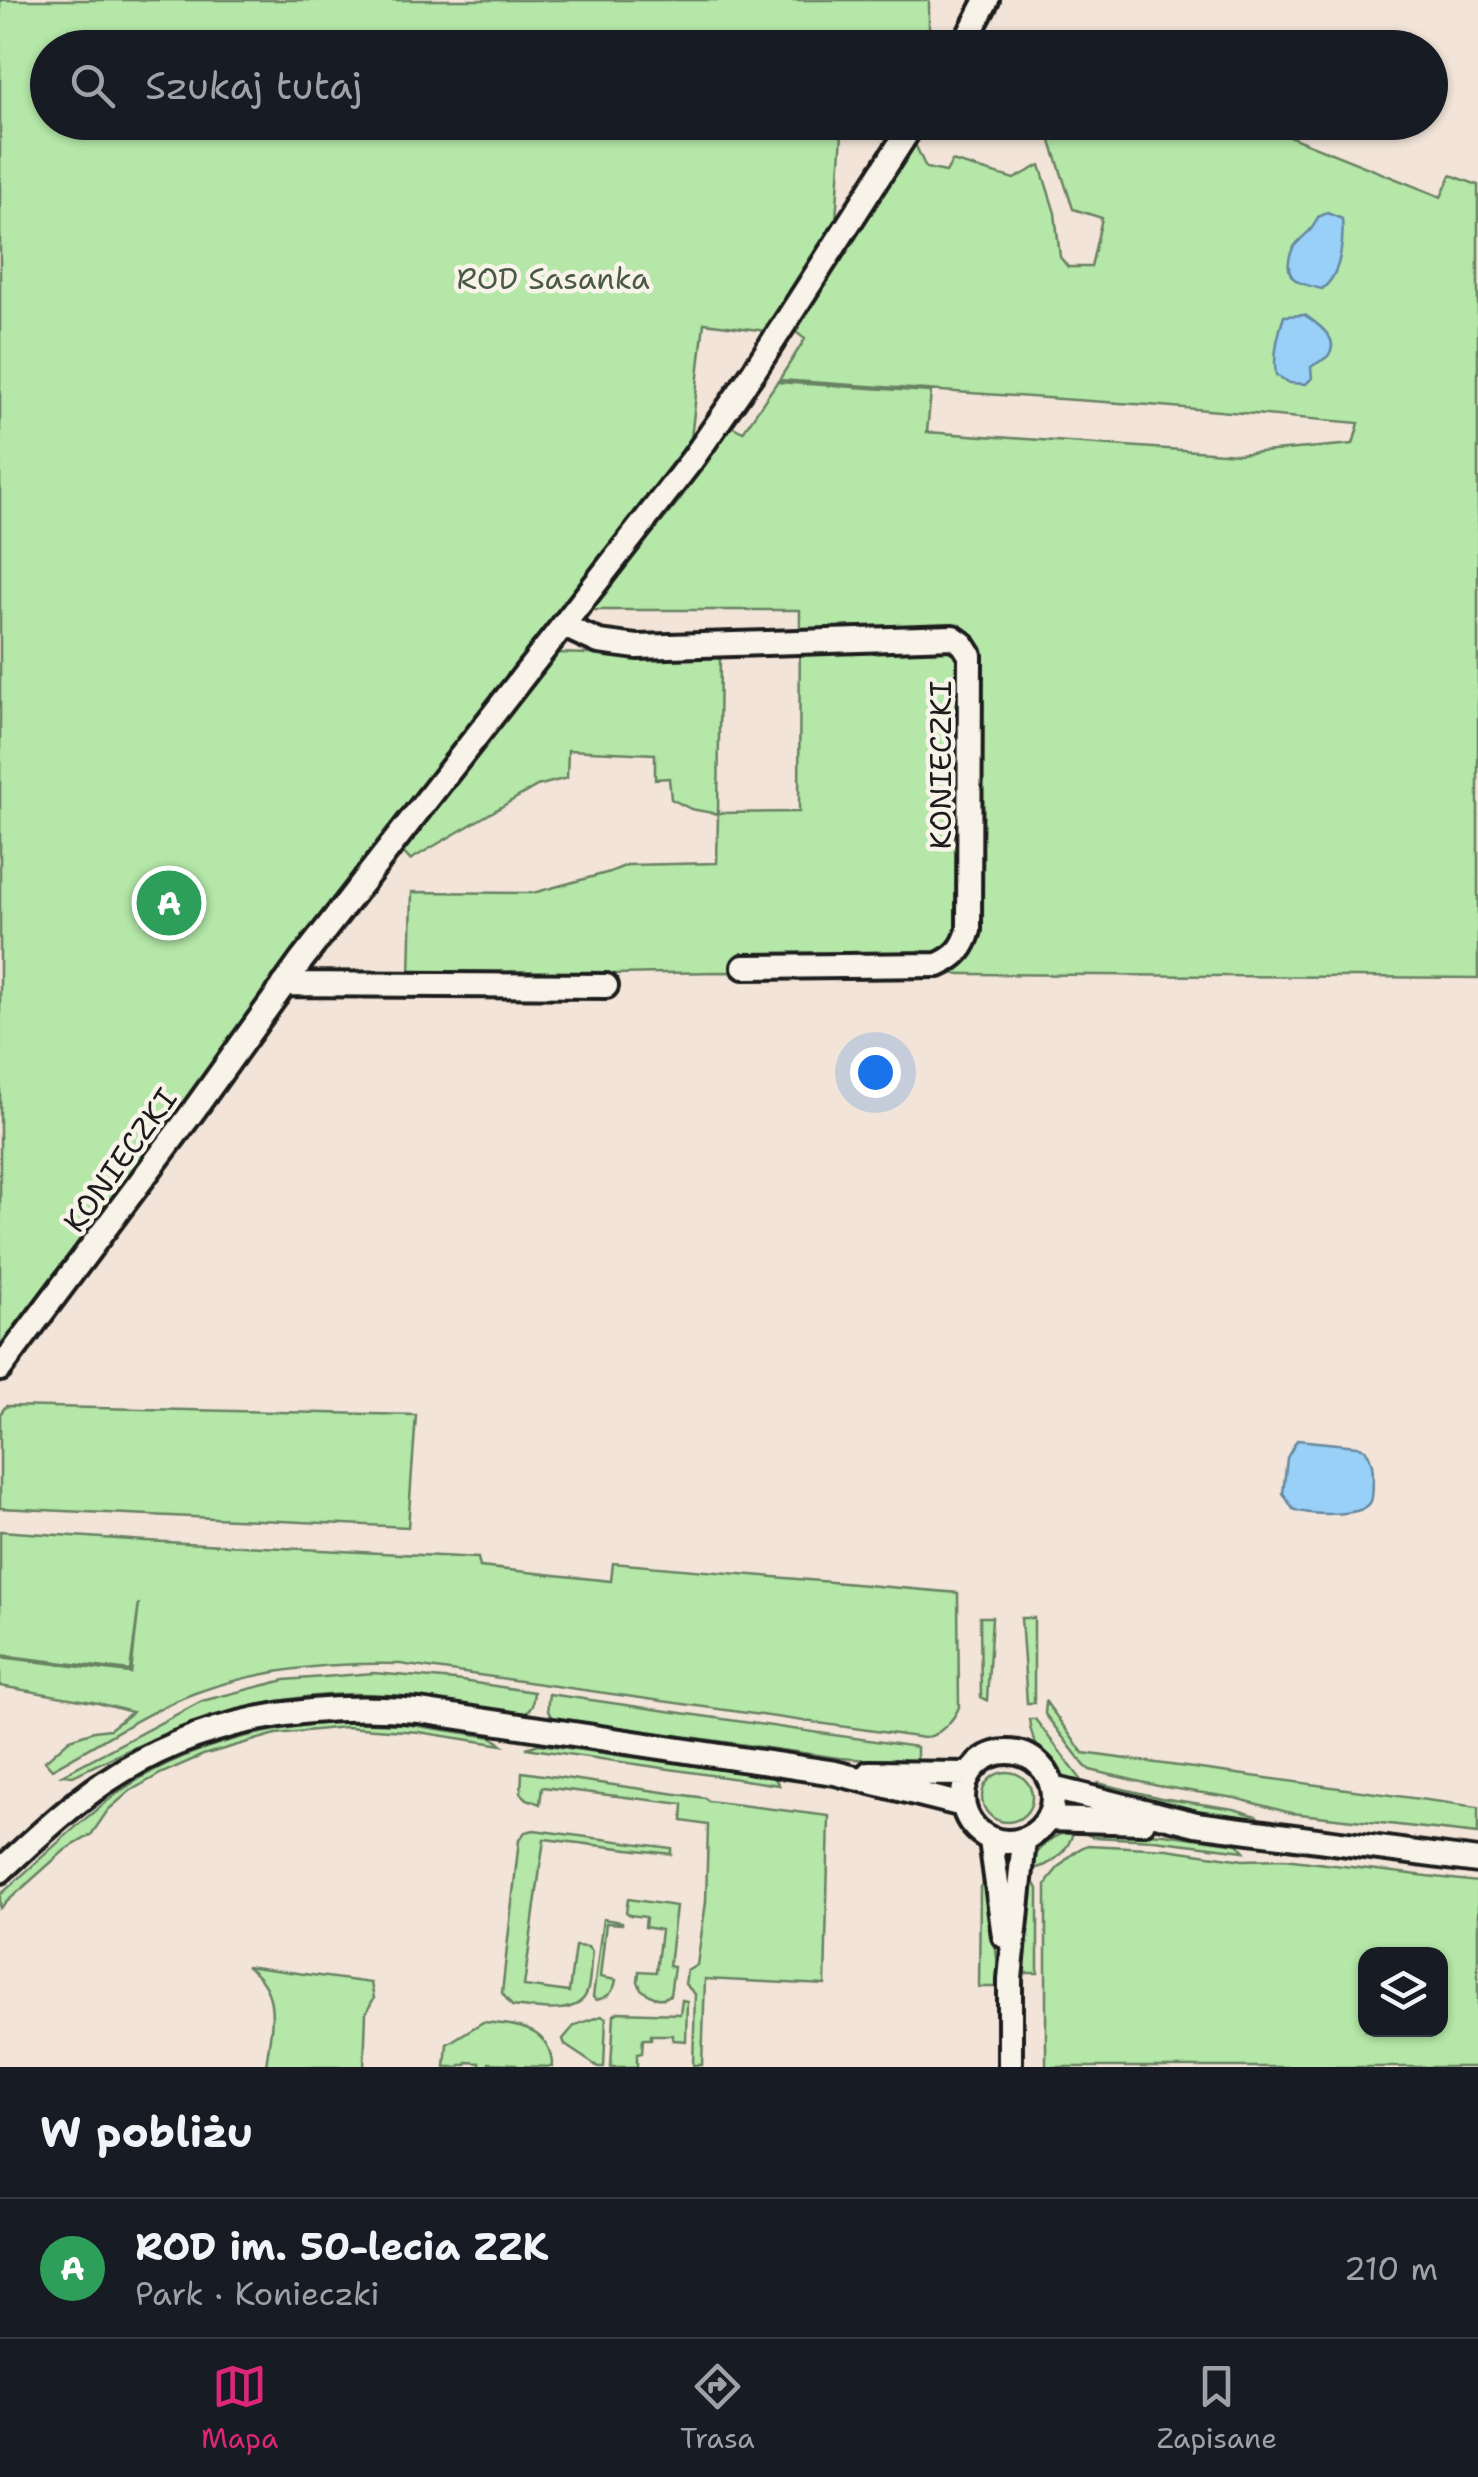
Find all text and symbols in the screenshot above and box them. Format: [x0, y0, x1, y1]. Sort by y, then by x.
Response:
search box [30, 30, 1448, 140]
icon: search [65, 58, 120, 113]
text: Szukaj tutaj [145, 60, 362, 111]
park label: ROD Sasanka [456, 258, 650, 299]
street label: KONIECZKI [920, 681, 961, 849]
pin: A [136, 866, 202, 940]
your location [850, 1047, 901, 1098]
street label: KONIECZKI [54, 1080, 186, 1240]
map controls [1358, 1947, 1448, 2037]
button: layers [1358, 1947, 1448, 2037]
text: W pobliżu [40, 2104, 253, 2160]
text: ROD im. 50-lecia ZZK [135, 2221, 548, 2272]
text: A [60, 2247, 85, 2290]
text: 210 m [1344, 2247, 1438, 2290]
text: Park · Konieczki [135, 2272, 380, 2315]
tab: Mapa [201, 2359, 278, 2457]
tab: Trasa [680, 2359, 755, 2457]
tab: Zapisane [1157, 2359, 1277, 2457]

